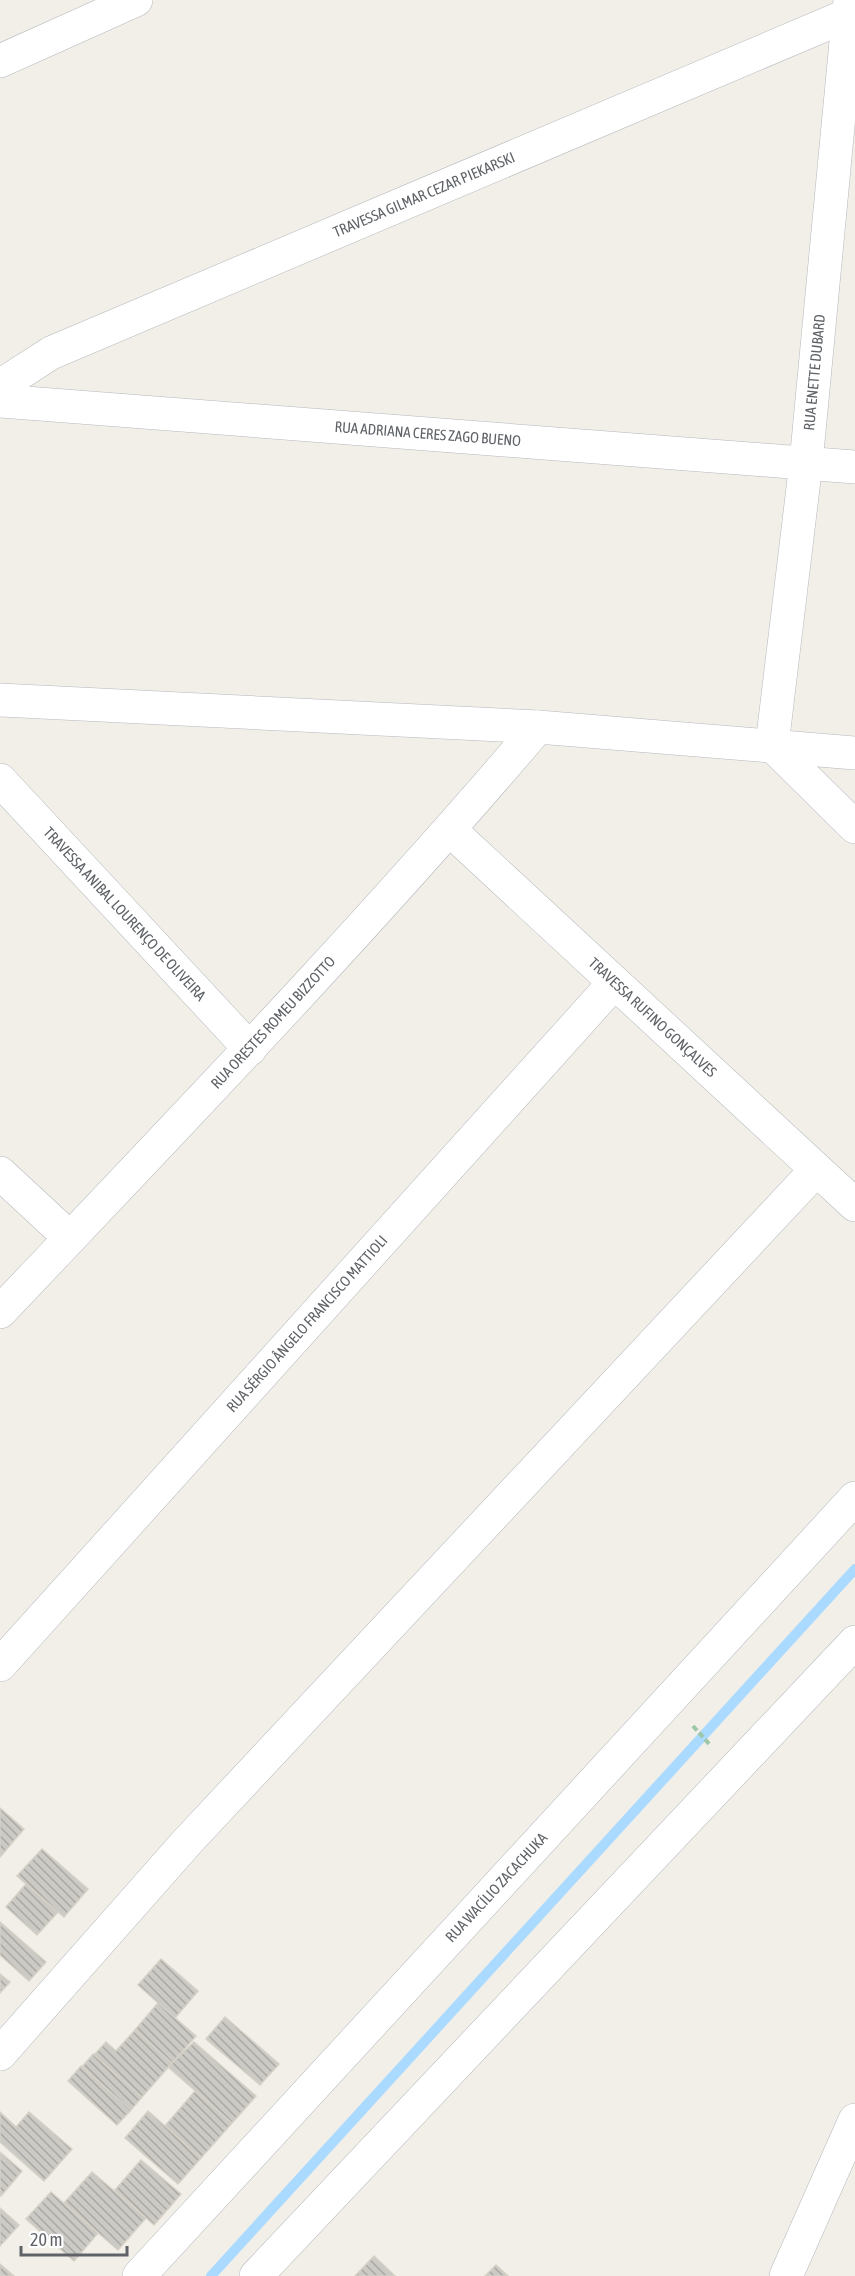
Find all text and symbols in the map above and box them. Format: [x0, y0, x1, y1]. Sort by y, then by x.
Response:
street label: TRAVESSA GILMAR CEZAR PIEKARSKI [330, 148, 517, 240]
street label: RUA ENETTE DUBARD [800, 313, 828, 431]
street label: RUA ADRIANA CERES ZAGO BUENO [334, 418, 522, 449]
street label: TRAVESSA ANIBAL LOURENÇO DE OLIVEIRA [40, 824, 210, 1004]
street label: RUA ORESTES ROMEU BIZZOTTO [207, 952, 338, 1092]
street label: TRAVESSA RUFINO GONÇALVES [586, 954, 720, 1080]
street label: RUA SÉRGIO ÂNGELO FRANCISCO MATTIOLI [223, 1232, 391, 1415]
street label: RUA WACÍLIO ZACACHUKA [442, 1829, 551, 1945]
scale bar [21, 2219, 128, 2257]
text: 20 m [30, 2229, 62, 2250]

